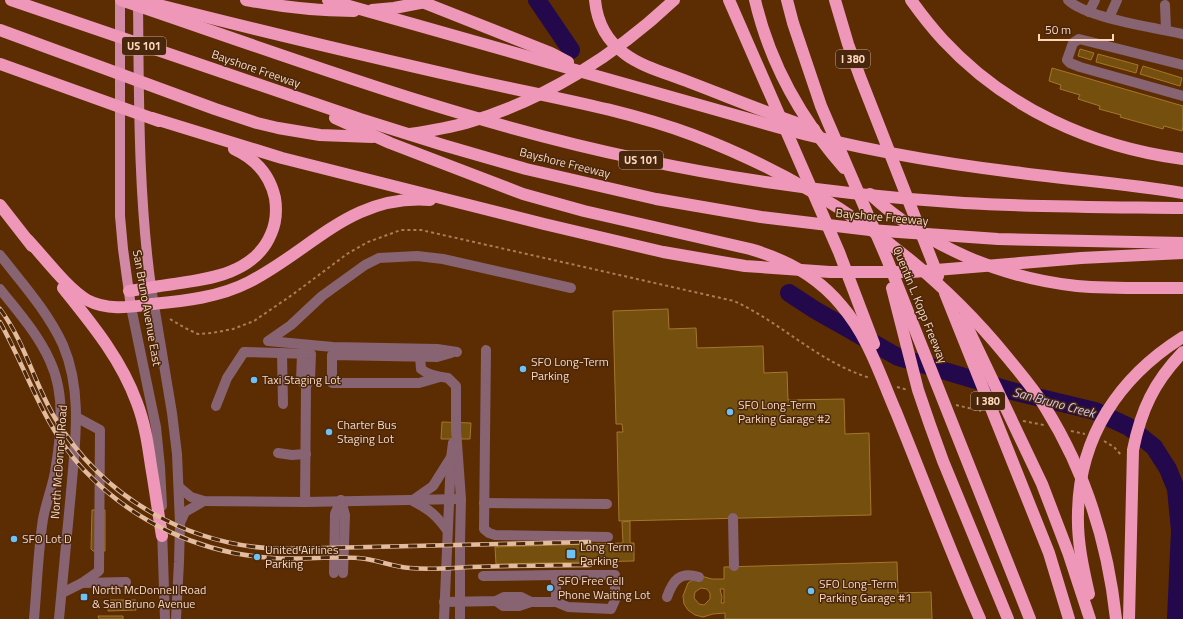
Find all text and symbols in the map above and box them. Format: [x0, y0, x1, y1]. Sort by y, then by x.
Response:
scale bar [1039, 16, 1113, 42]
text: 50 m [1045, 20, 1071, 39]
road number: US 101 [122, 37, 166, 55]
street label: Bayshore Freeway [209, 44, 303, 93]
road number: I 380 [836, 50, 870, 68]
street label: Bayshore Freeway [518, 142, 613, 183]
road number: US 101 [619, 151, 663, 169]
street label: Bayshore Freeway [835, 203, 929, 230]
street label: Quentin L. Kopp Freeway [888, 243, 953, 366]
street label: San Bruno Avenue East [128, 248, 167, 368]
place label: SFO Long-Term Parking [531, 352, 609, 385]
marker: SFO Long-Term Parking [518, 364, 528, 374]
place label: Taxi Staging Lot [262, 370, 342, 389]
marker: Taxi Staging Lot [249, 375, 259, 385]
water label: San Bruno Creek [1011, 381, 1100, 423]
road number: I 380 [971, 392, 1005, 410]
place label: SFO Long-Term Parking Garage #2 [738, 395, 831, 428]
street label: North McDonnell Road [45, 404, 72, 520]
marker: SFO Long-Term Parking Garage #2 [725, 407, 735, 417]
place label: Charter Bus Staging Lot [337, 415, 397, 448]
marker: Charter Bus Staging Lot [324, 427, 334, 437]
place label: SFO Lot D [22, 529, 72, 548]
marker: SFO Lot D [9, 534, 19, 544]
place label: Long Term Parking [580, 537, 633, 570]
place label: United Airlines Parking [265, 540, 339, 573]
marker: Long Term Parking [565, 548, 577, 560]
marker: United Airlines Parking [252, 552, 262, 562]
place label: SFO Free Cell Phone Waiting Lot [558, 571, 651, 604]
place label: SFO Long-Term Parking Garage #1 [819, 574, 912, 607]
place label: North McDonnell Road & San Bruno Avenue [92, 580, 206, 613]
marker: SFO Free Cell Phone Waiting Lot [545, 583, 555, 593]
marker: SFO Long-Term Parking Garage #1 [806, 586, 816, 596]
marker: North McDonnell Road & San Bruno Avenue [79, 592, 89, 602]

